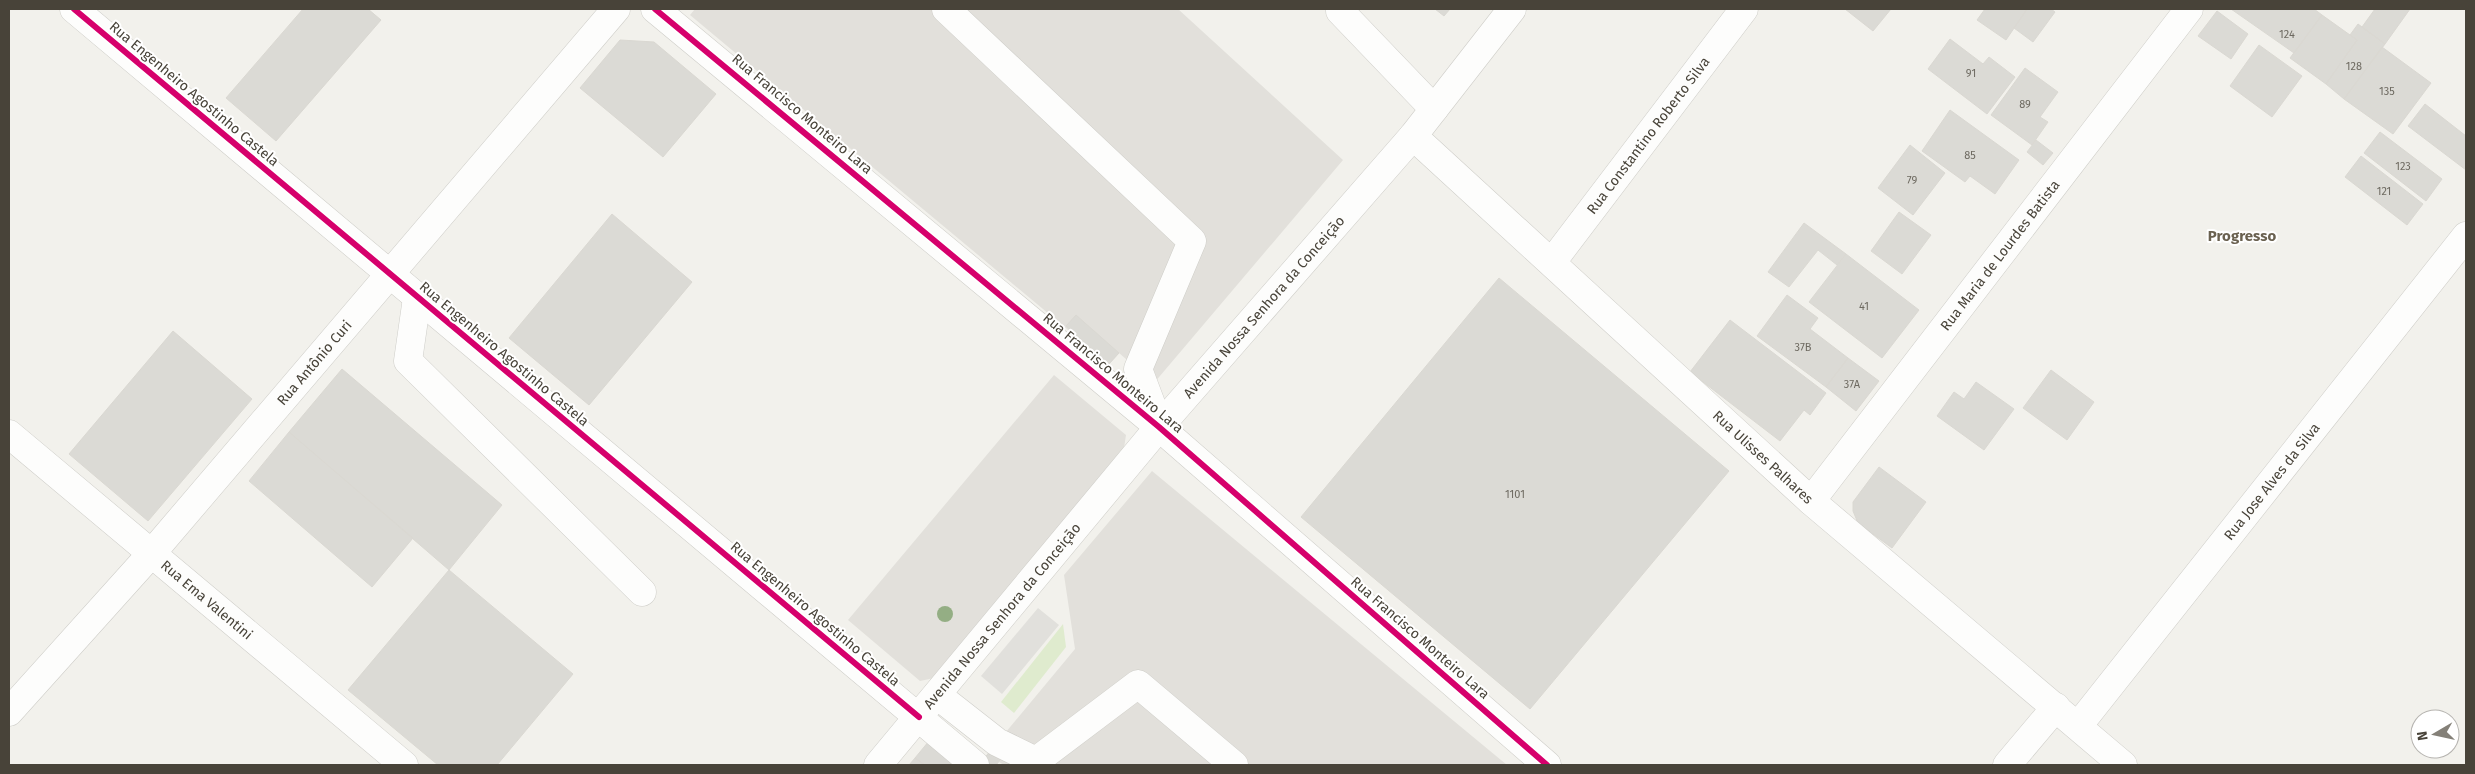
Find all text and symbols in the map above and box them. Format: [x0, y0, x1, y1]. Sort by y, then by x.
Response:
street label: Rua Engenheiro Agostinho Castela [106, 18, 282, 170]
house number: 124 [2279, 28, 2295, 41]
street label: Rua Francisco Monteiro Lara [728, 50, 876, 178]
street label: Rua Constantino Roberto Silva [1583, 53, 1713, 217]
house number: 128 [2346, 60, 2362, 73]
house number: 91 [1966, 67, 1976, 80]
house number: 135 [2379, 85, 2395, 98]
house number: 89 [2019, 98, 2031, 111]
house number: 85 [1964, 149, 1976, 162]
house number: 123 [2395, 160, 2411, 173]
house number: 79 [1907, 174, 1917, 187]
street label: Rua Maria de Lourdes Batista [1937, 176, 2063, 334]
house number: 121 [2377, 185, 2391, 198]
street label: Avenida Nossa Senhora da Conceição [1180, 212, 1348, 402]
district label: Progresso [2208, 227, 2276, 245]
street label: Rua Engenheiro Agostinho Castela [416, 278, 592, 430]
house number: 41 [1859, 300, 1869, 313]
street label: Rua Francisco Monteiro Lara [1039, 309, 1187, 437]
street label: Rua Antônio Curi [273, 317, 355, 409]
house number: 37B [1794, 341, 1812, 354]
house number: 37A [1844, 378, 1861, 391]
street label: Rua Ulisses Palhares [1709, 407, 1817, 508]
street label: Rua Jose Alves da Silva [2220, 419, 2323, 543]
house number: 1101 [1505, 488, 1525, 501]
street label: Avenida Nossa Senhora da Conceição [920, 519, 1084, 712]
street label: Rua Engenheiro Agostinho Castela [727, 538, 903, 690]
street label: Rua Ema Valentini [157, 556, 256, 643]
street label: Rua Francisco Monteiro Lara [1347, 573, 1493, 703]
north arrow [2410, 709, 2460, 759]
text: N [2414, 730, 2432, 742]

